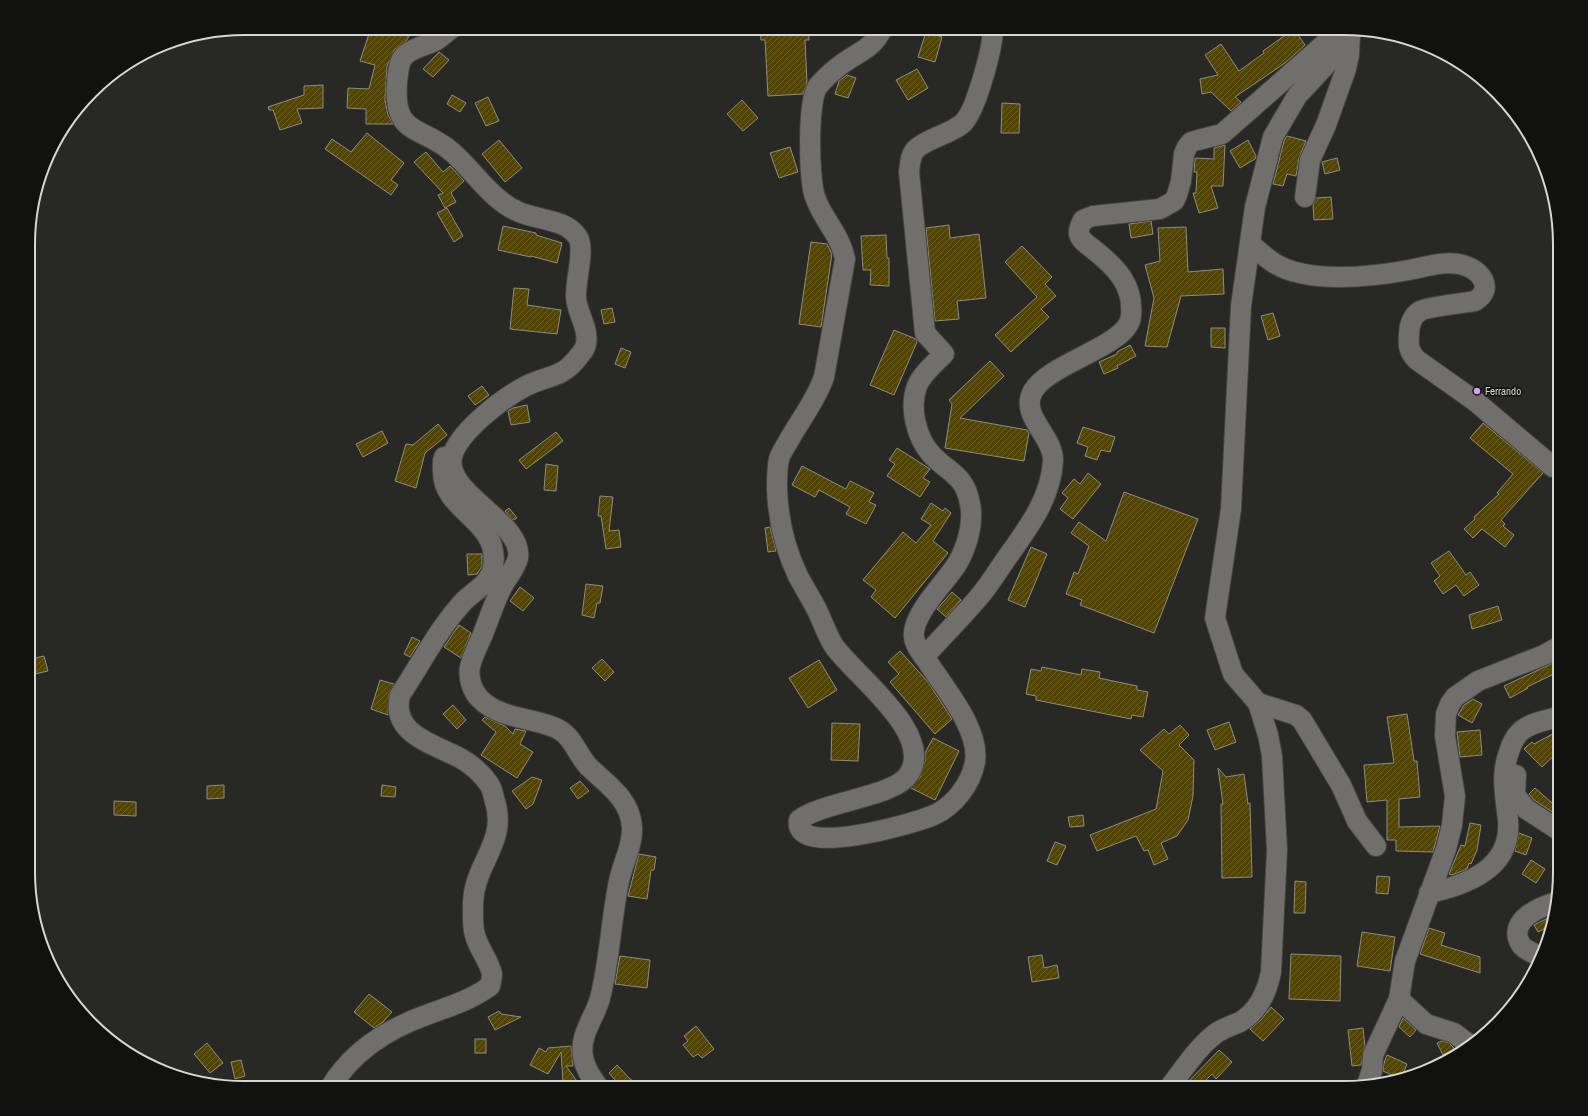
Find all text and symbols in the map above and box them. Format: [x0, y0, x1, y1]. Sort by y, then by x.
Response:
place label: Ferrando [1485, 384, 1521, 398]
marker: Ferrando [1472, 386, 1482, 396]

